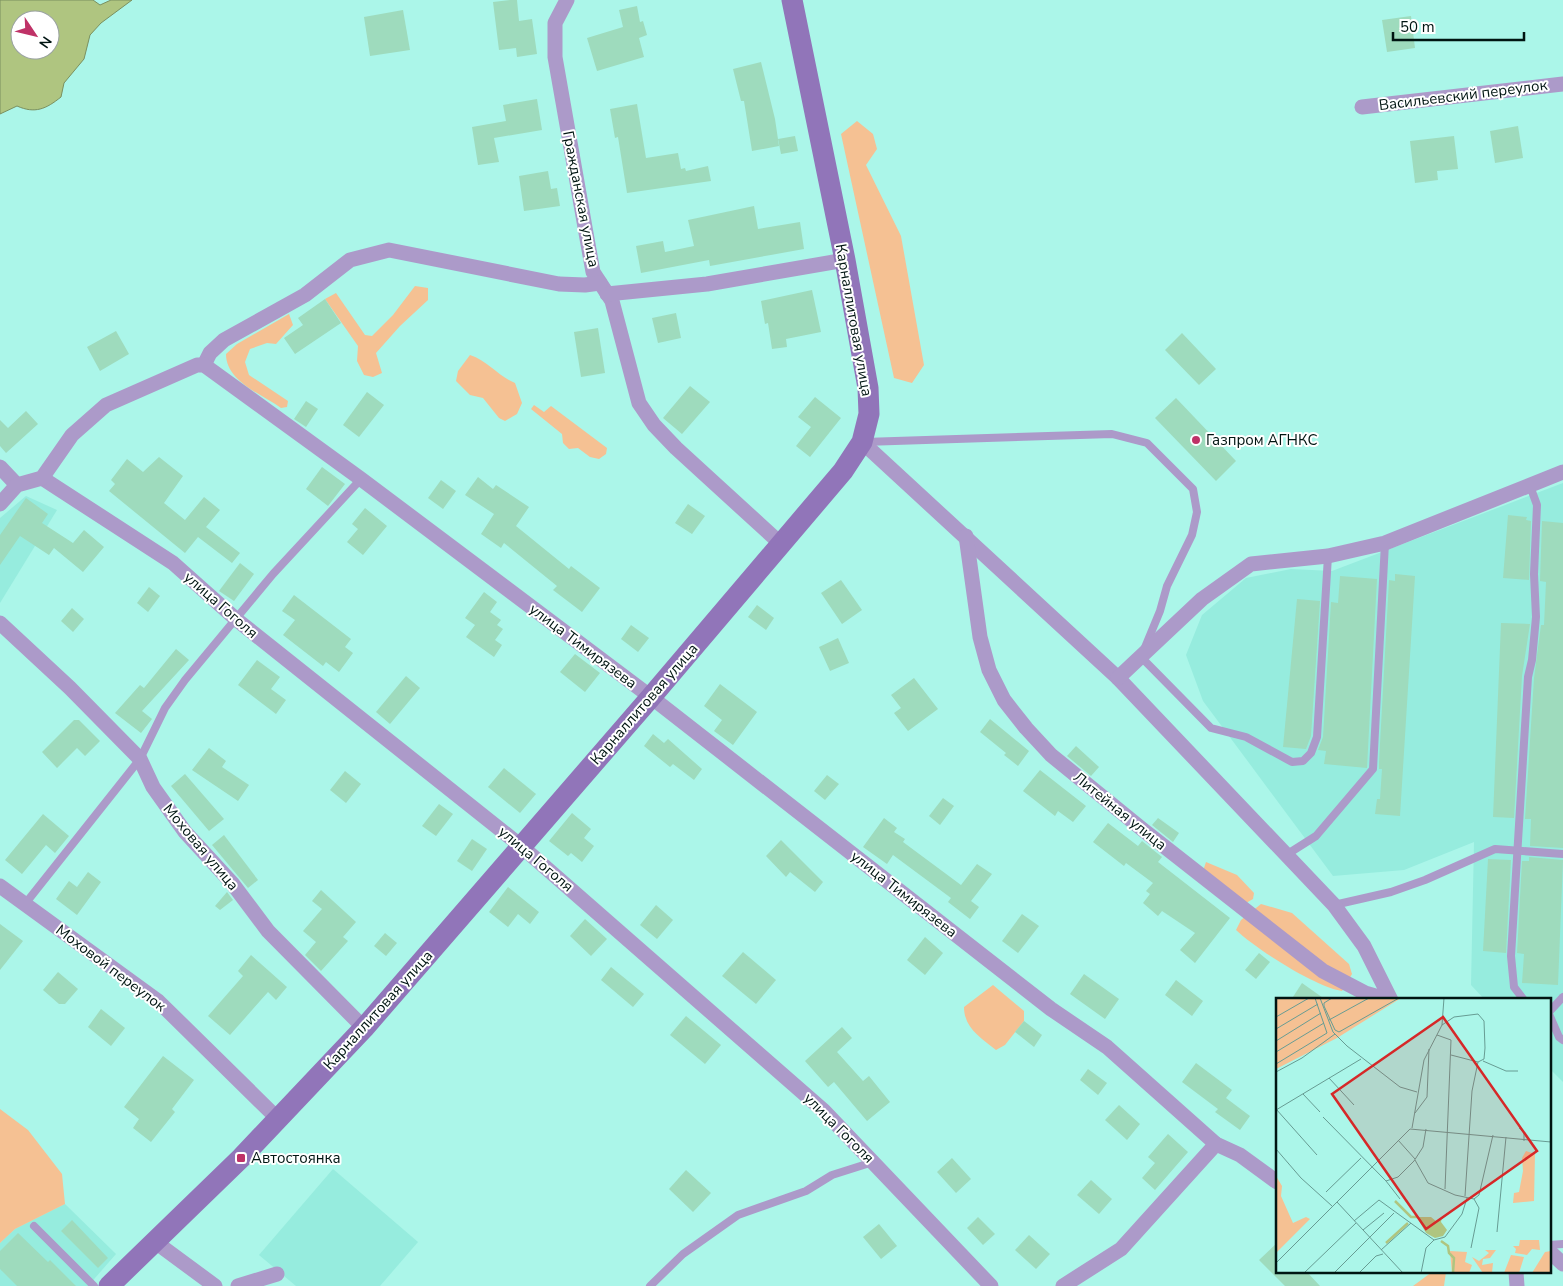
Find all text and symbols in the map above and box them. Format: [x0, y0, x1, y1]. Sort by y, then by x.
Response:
north arrow [10, 10, 60, 60]
scale bar [1393, 10, 1524, 42]
text: 50 m [1400, 17, 1435, 37]
text: N [34, 32, 56, 52]
street label: Васильевский переулок [1378, 75, 1549, 115]
street label: Гражданская улица [558, 129, 604, 269]
street label: Карналлитовая улица [831, 242, 877, 398]
place label: Газпром АГНКС [1206, 430, 1318, 450]
marker: Газпром АГНКС [1190, 434, 1202, 446]
street label: улица Гоголя [180, 567, 262, 643]
street label: улица Тимирязева [525, 599, 641, 693]
street label: Карналлитовая улица [586, 639, 702, 769]
street label: Литейная улица [1069, 767, 1171, 855]
street label: Моховая улица [159, 799, 243, 895]
street label: улица Гоголя [494, 822, 578, 896]
street label: улица Тимирязева [847, 846, 961, 942]
street label: Моховой переулок [52, 920, 170, 1016]
street label: Карналлитовая улица [319, 946, 437, 1074]
inset map [1276, 998, 1550, 1274]
street label: улица Гоголя [799, 1088, 879, 1168]
place label: Автостоянка [251, 1148, 341, 1168]
marker: Автостоянка [235, 1152, 247, 1164]

